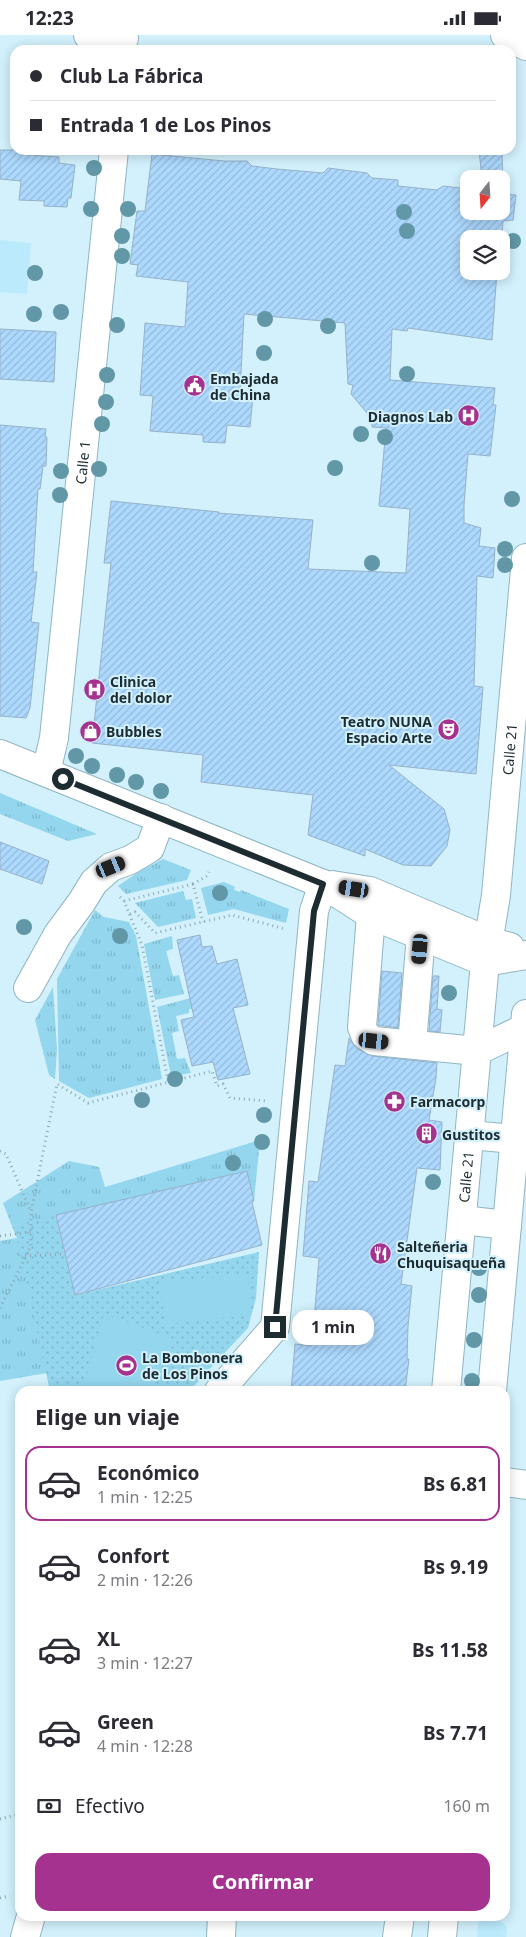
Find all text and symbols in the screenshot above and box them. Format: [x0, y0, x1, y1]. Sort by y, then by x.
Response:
text: 12:23 [25, 5, 74, 31]
text: Club La Fábrica [60, 63, 203, 89]
text: Entrada 1 de Los Pinos [60, 112, 271, 138]
north arrow [460, 170, 510, 220]
map controls [460, 170, 510, 280]
button: layers [460, 230, 510, 280]
place label: Embajada de China [210, 369, 279, 404]
public building icon: Embajada de China [182, 374, 206, 398]
hospital icon: Diagnos Lab [457, 404, 481, 428]
place label: Diagnos Lab [368, 407, 453, 426]
street label: Calle 1 [70, 440, 94, 485]
place label: Clinica del dolor [110, 672, 173, 707]
hospital icon: Clinica del dolor [82, 677, 106, 701]
place label: Teatro NUNA Espacio Arte [341, 712, 432, 747]
theatre icon: Teatro NUNA Espacio Arte [436, 717, 460, 741]
shop icon: Bubbles [78, 719, 102, 743]
place label: Bubbles [106, 722, 162, 741]
street label: Calle 21 [497, 723, 521, 776]
route start [52, 768, 74, 790]
car [94, 854, 127, 880]
car [338, 879, 369, 899]
car [411, 933, 428, 965]
car [358, 1032, 389, 1050]
pharmacy icon: Farmacorp [382, 1089, 406, 1113]
place label: Farmacorp [410, 1092, 486, 1111]
building icon: Gustitos [414, 1122, 438, 1146]
place label: Gustitos [442, 1125, 500, 1144]
street label: Calle 21 [454, 1150, 477, 1203]
place label: Salteñeria Chuquisaqueña [397, 1237, 506, 1272]
restaurant icon: Salteñeria Chuquisaqueña [369, 1242, 393, 1266]
callout: 1 min [292, 1309, 375, 1345]
route end [264, 1316, 286, 1338]
text: 1 min [311, 1316, 355, 1338]
place label: La Bombonera de Los Pinos [142, 1348, 243, 1383]
sports icon: La Bombonera de Los Pinos [114, 1353, 138, 1377]
text: Elige un viaje [35, 1401, 180, 1431]
text: Económico [97, 1460, 199, 1486]
icon: car [37, 1461, 82, 1506]
text: Bs 6.81 [423, 1471, 488, 1497]
text: 1 min · 12:25 [97, 1486, 193, 1508]
text: Confort [97, 1543, 169, 1569]
icon: car [37, 1544, 82, 1589]
text: Bs 9.19 [423, 1554, 488, 1580]
text: 2 min · 12:26 [97, 1569, 193, 1591]
text: XL [97, 1626, 120, 1652]
icon: car [37, 1627, 82, 1672]
text: Bs 11.58 [412, 1637, 488, 1663]
text: 3 min · 12:27 [97, 1652, 193, 1674]
text: Green [97, 1709, 154, 1735]
icon: car [37, 1710, 82, 1755]
text: Bs 7.71 [423, 1720, 488, 1746]
text: 4 min · 12:28 [97, 1735, 193, 1757]
icon: cash [35, 1792, 63, 1820]
text: Efectivo [75, 1793, 145, 1819]
text: 160 m [443, 1795, 490, 1817]
button: Confirmar [35, 1853, 490, 1911]

